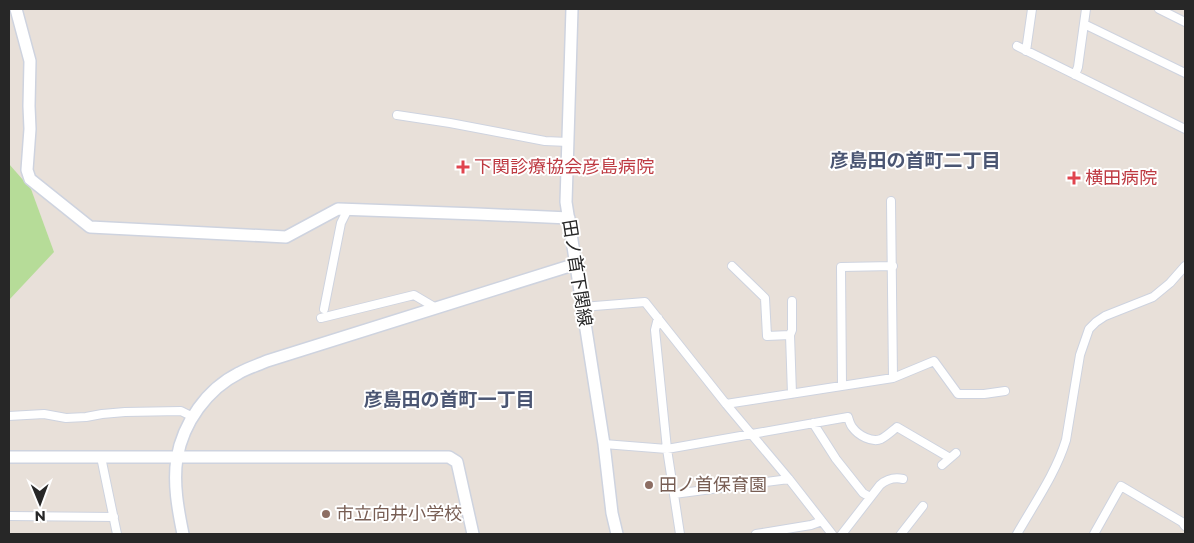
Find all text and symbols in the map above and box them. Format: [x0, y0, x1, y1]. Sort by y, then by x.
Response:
district label: 彦島田の首町二丁目 [829, 149, 1001, 172]
place label: 下関診療協会彦島病院 [474, 156, 654, 178]
marker: 下関診療協会彦島病院 [456, 160, 470, 174]
place label: 横田病院 [1085, 167, 1157, 189]
marker: 横田病院 [1067, 171, 1081, 185]
street label: 田ノ首下関線 [558, 218, 596, 328]
district label: 彦島田の首町一丁目 [363, 388, 535, 411]
place label: 田ノ首保育園 [659, 474, 767, 496]
north arrow [15, 478, 65, 528]
marker: 田ノ首保育園 [643, 479, 655, 491]
place label: 市立向井小学校 [336, 503, 462, 525]
text: N [34, 507, 46, 525]
marker: 市立向井小学校 [320, 508, 332, 520]

